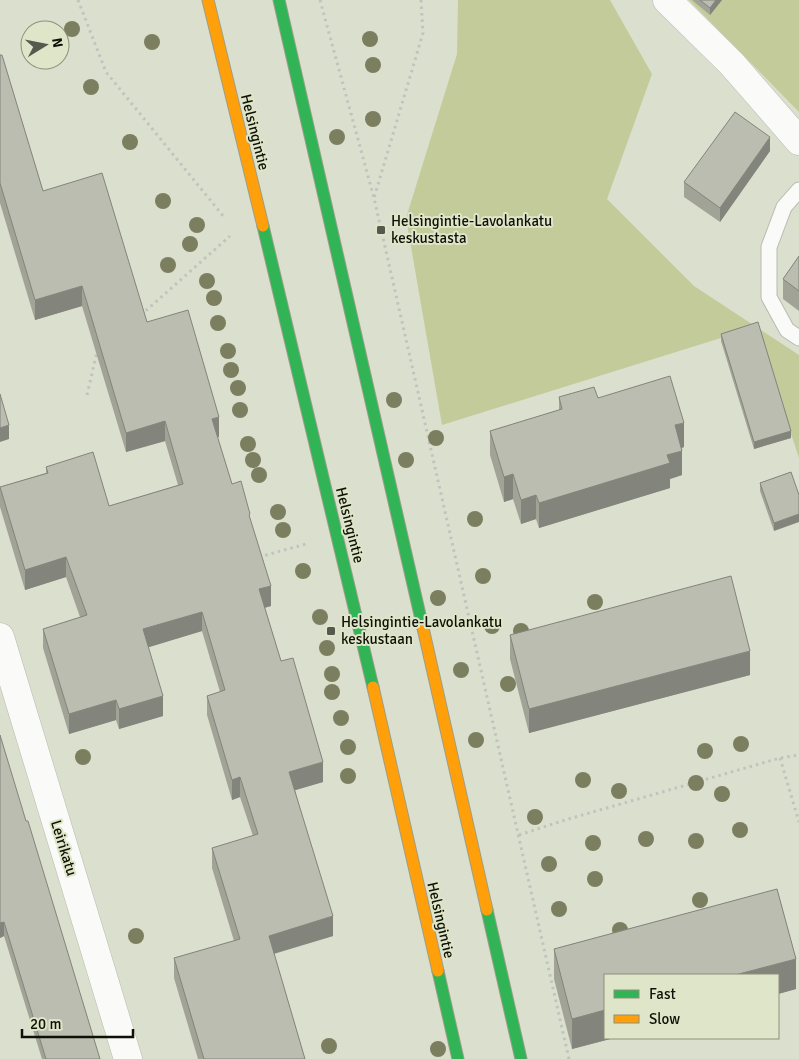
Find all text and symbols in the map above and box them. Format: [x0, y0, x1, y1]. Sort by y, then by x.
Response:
north arrow [20, 20, 70, 70]
text: N [48, 37, 67, 49]
street label: Helsingintie [237, 92, 273, 172]
place label: Helsingintie-Lavolankatu keskustasta [391, 212, 552, 247]
marker: Helsingintie-Lavolankatu keskustasta [375, 224, 387, 236]
street label: Helsingintie [332, 485, 368, 565]
place label: Helsingintie-Lavolankatu keskustaan [341, 613, 502, 648]
marker: Helsingintie-Lavolankatu keskustaan [325, 625, 337, 637]
street label: Leirikatu [47, 818, 81, 878]
street label: Helsingintie [423, 880, 459, 960]
legend [604, 974, 779, 1039]
text: Fast [649, 985, 676, 1003]
scale bar [22, 1006, 134, 1038]
text: Slow [649, 1010, 680, 1028]
text: 20 m [30, 1015, 61, 1033]

